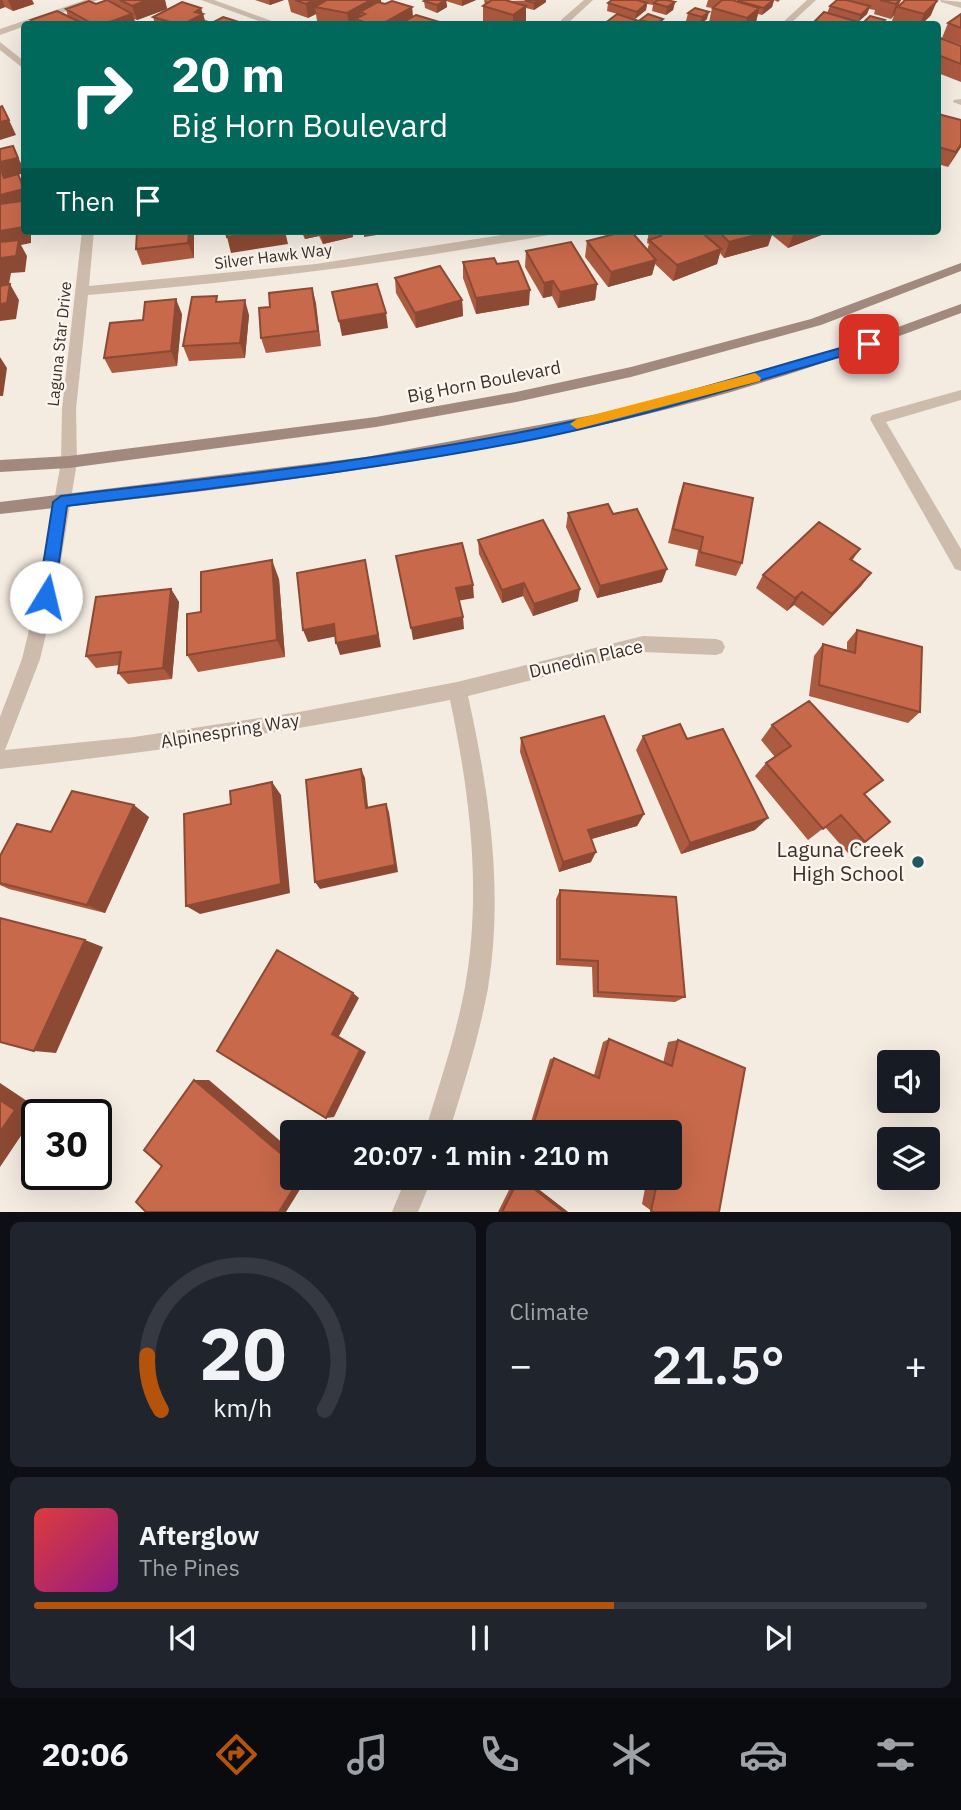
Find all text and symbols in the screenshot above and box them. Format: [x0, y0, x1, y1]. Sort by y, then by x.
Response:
text: 20 m [171, 42, 285, 105]
icon: right [56, 49, 147, 140]
text: Big Horn Boulevard [171, 104, 448, 146]
icon: arrive [129, 182, 167, 220]
text: Then [56, 184, 115, 218]
street label: Silver Hawk Way [213, 239, 333, 273]
street label: Laguna Star Drive [42, 280, 76, 408]
pin [839, 314, 899, 374]
icon: arrive [850, 325, 888, 363]
street label: Big Horn Boulevard [405, 355, 563, 408]
position arrow [9, 560, 83, 634]
street label: Dunedin Place [527, 634, 645, 683]
street label: Alpinespring Way [159, 708, 301, 753]
place label: Laguna Creek High School [776, 835, 904, 887]
marker: Laguna Creek High School [910, 854, 926, 870]
map controls [877, 1050, 940, 1190]
button: sound [877, 1050, 940, 1113]
speed limit sign: 30 [21, 1099, 112, 1190]
button: layers [877, 1127, 940, 1190]
text: 20:07 · 1 min · 210 m [353, 1138, 609, 1172]
text: Climate [510, 1296, 589, 1326]
text: 20 [199, 1306, 286, 1401]
text: 21.5° [651, 1331, 785, 1398]
text: − [510, 1340, 532, 1389]
text: + [904, 1340, 927, 1389]
text: km/h [213, 1391, 272, 1424]
text: Afterglow [139, 1518, 259, 1552]
text: The Pines [139, 1552, 240, 1582]
icon: previous [164, 1619, 202, 1657]
icon: pause [461, 1619, 499, 1657]
icon: next [759, 1619, 797, 1657]
icon: directions [212, 1730, 261, 1779]
icon: music [343, 1730, 392, 1779]
icon: phone [475, 1730, 524, 1779]
icon: climate [607, 1730, 656, 1779]
icon: car [739, 1730, 788, 1779]
icon: filters [871, 1730, 920, 1779]
text: 20:06 [41, 1733, 129, 1775]

